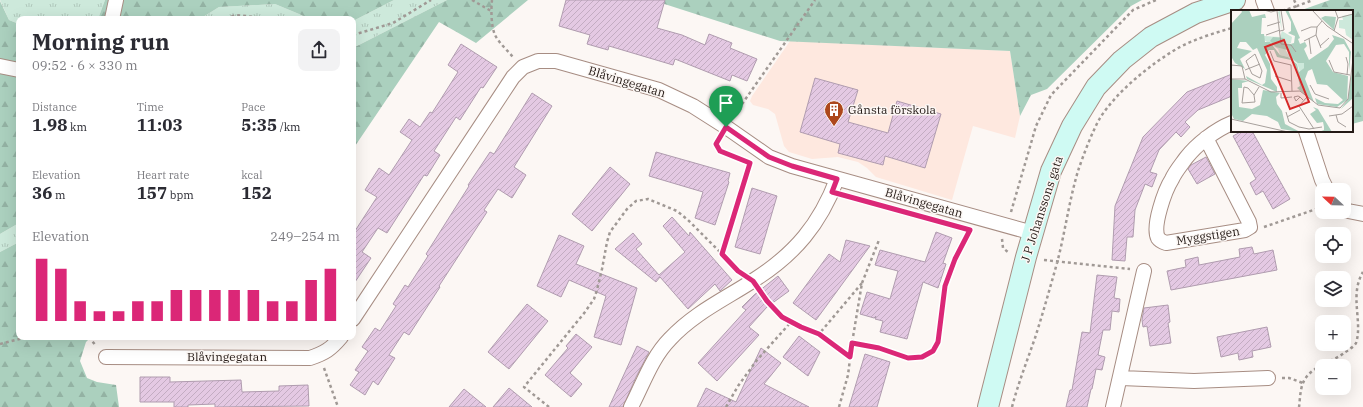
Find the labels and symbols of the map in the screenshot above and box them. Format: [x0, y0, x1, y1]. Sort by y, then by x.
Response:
inset map [1231, 10, 1353, 132]
street label: Blåvingegatan [587, 63, 668, 101]
pin [709, 86, 743, 127]
building icon: Gånsta förskola [823, 99, 845, 127]
place label: Gånsta förskola [848, 102, 937, 117]
street label: J P Johanssons gata [1017, 153, 1066, 264]
north arrow [1315, 183, 1351, 219]
street label: Blåvingegatan [884, 184, 965, 221]
street label: Myggstigen [1175, 223, 1241, 248]
street label: Blåvingegatan [187, 349, 267, 364]

